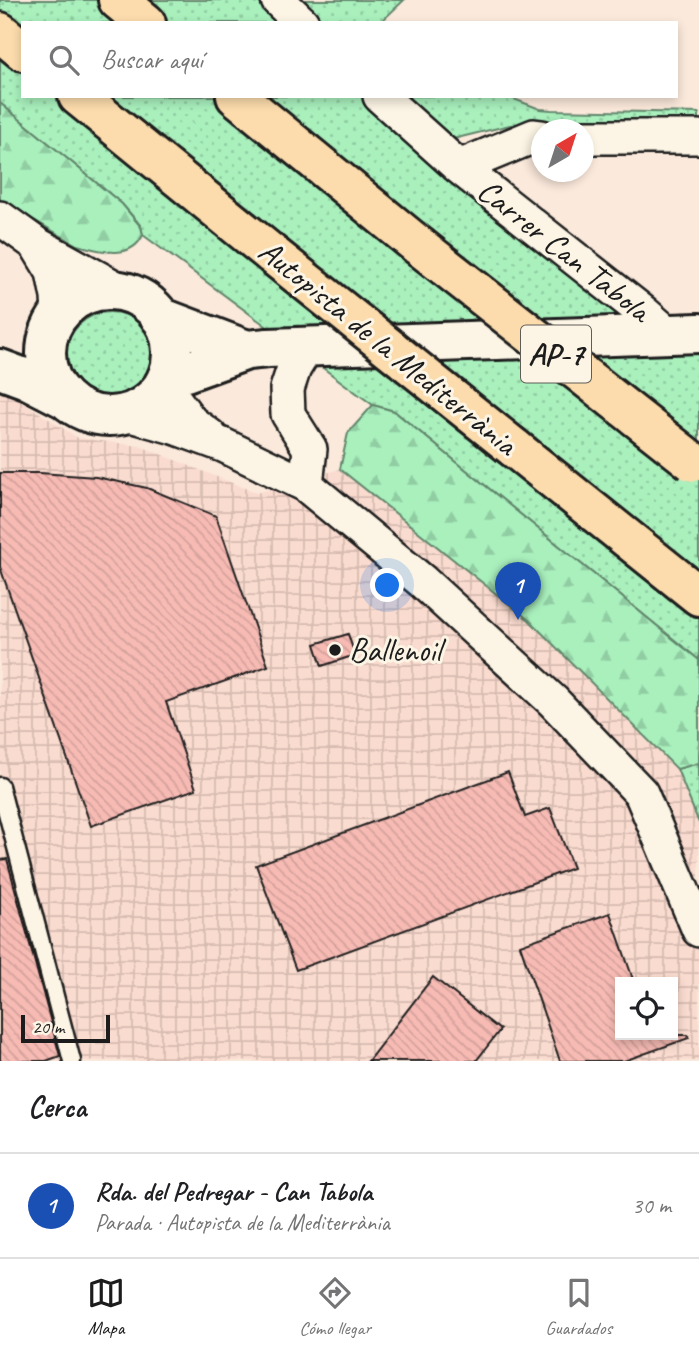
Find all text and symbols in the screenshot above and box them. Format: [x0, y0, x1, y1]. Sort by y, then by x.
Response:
search box [21, 21, 678, 98]
icon: search [45, 41, 83, 79]
text: Buscar aquí [101, 43, 203, 76]
north arrow [531, 119, 594, 182]
street label: Carrer Can Tabola [469, 169, 661, 332]
street label: Autopista de la Mediterrània [250, 230, 527, 465]
road number: AP-7 [521, 326, 591, 382]
pin: 1 [495, 562, 541, 620]
your location [370, 568, 404, 602]
place label: Ballenoil [349, 629, 446, 671]
marker: Ballenoil [327, 642, 343, 658]
map controls [615, 977, 678, 1040]
button: locate [615, 977, 678, 1040]
scale bar [21, 1012, 110, 1044]
text: 20 m [32, 1015, 64, 1039]
text: Cerca [28, 1088, 86, 1126]
text: Rda. del Pedregar - Can Tabola [95, 1175, 372, 1208]
text: 1 [46, 1191, 56, 1220]
text: 30 m [632, 1191, 671, 1220]
text: Parada · Autopista de la Mediterrània [95, 1208, 390, 1237]
tab: Mapa [87, 1274, 125, 1340]
tab: Cómo llegar [299, 1274, 371, 1340]
tab: Guardados [545, 1274, 612, 1340]

